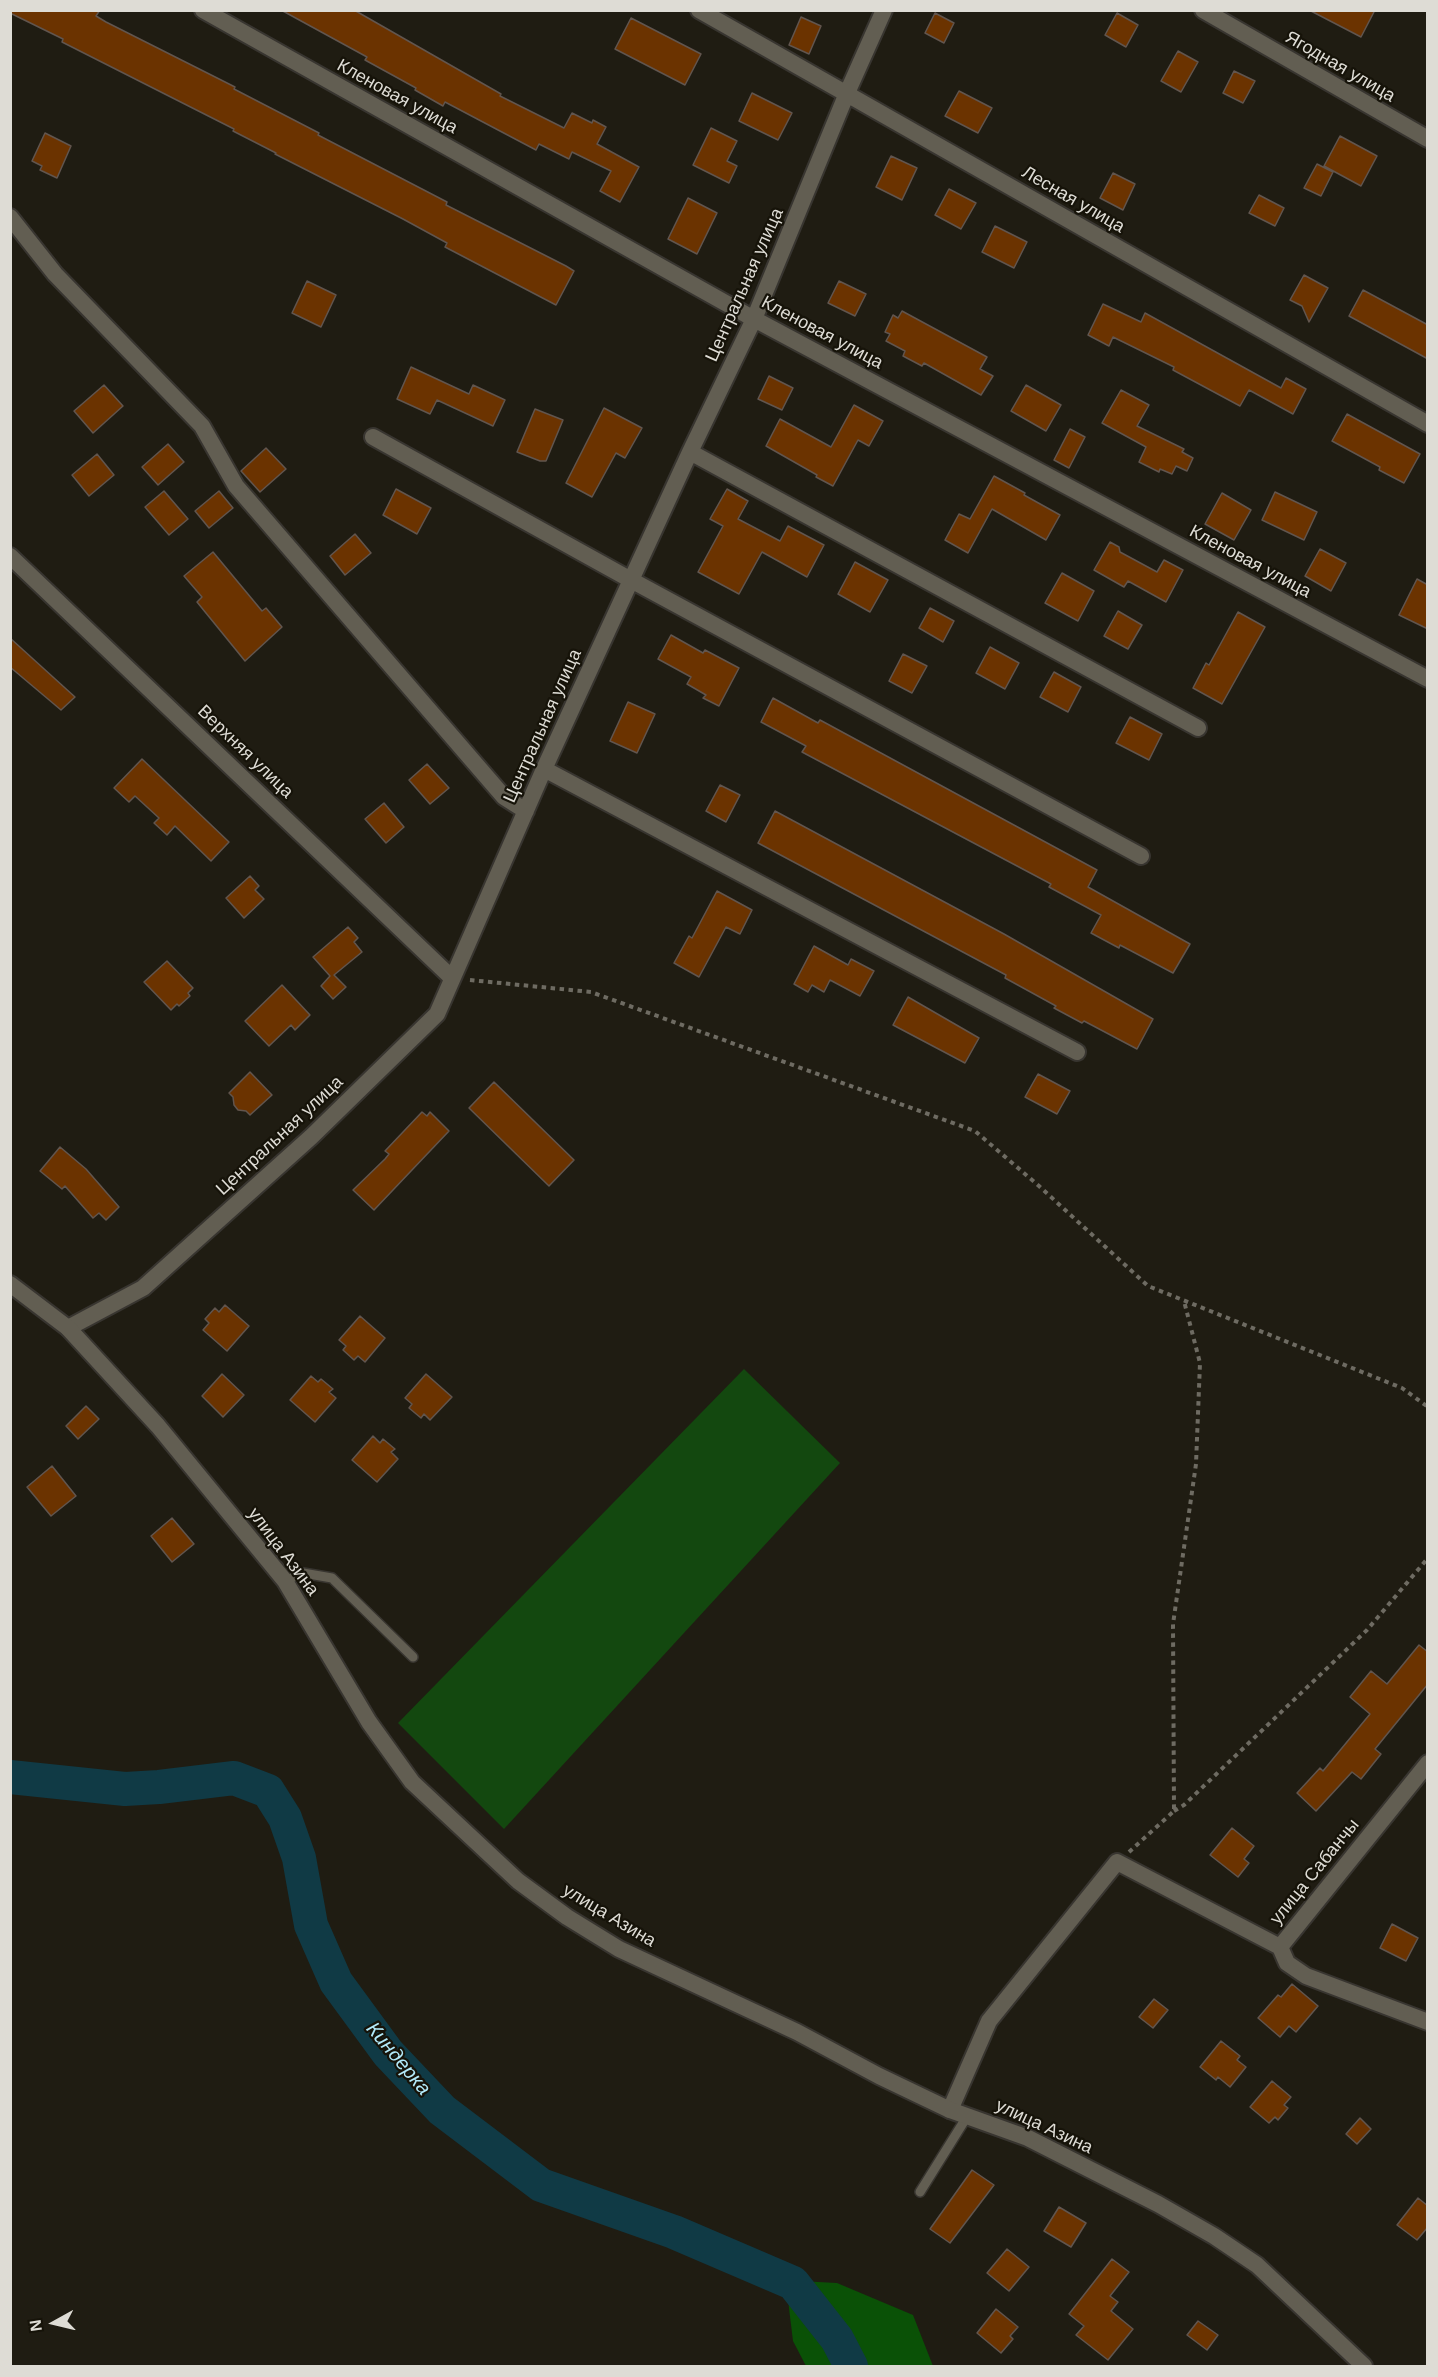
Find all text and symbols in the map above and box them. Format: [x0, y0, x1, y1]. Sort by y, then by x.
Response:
street label: Ягодная улица [1281, 27, 1399, 107]
street label: Кленовая улица [333, 55, 461, 139]
street label: Лесная улица [1018, 162, 1128, 238]
street label: Центральная улица [701, 205, 789, 365]
street label: Кленовая улица [758, 292, 886, 374]
street label: Кленовая улица [1186, 521, 1314, 603]
street label: Центральная улица [499, 646, 587, 806]
street label: Верхняя улица [193, 701, 297, 803]
street label: Центральная улица [212, 1072, 348, 1200]
street label: улица Азина [243, 1504, 323, 1600]
street label: улица Сабанчы [1266, 1815, 1364, 1929]
street label: улица Азина [559, 1880, 659, 1952]
water label: Киндерка [361, 2018, 435, 2100]
street label: улица Азина [992, 2095, 1096, 2159]
north arrow [24, 2293, 84, 2353]
text: N [26, 2319, 45, 2332]

